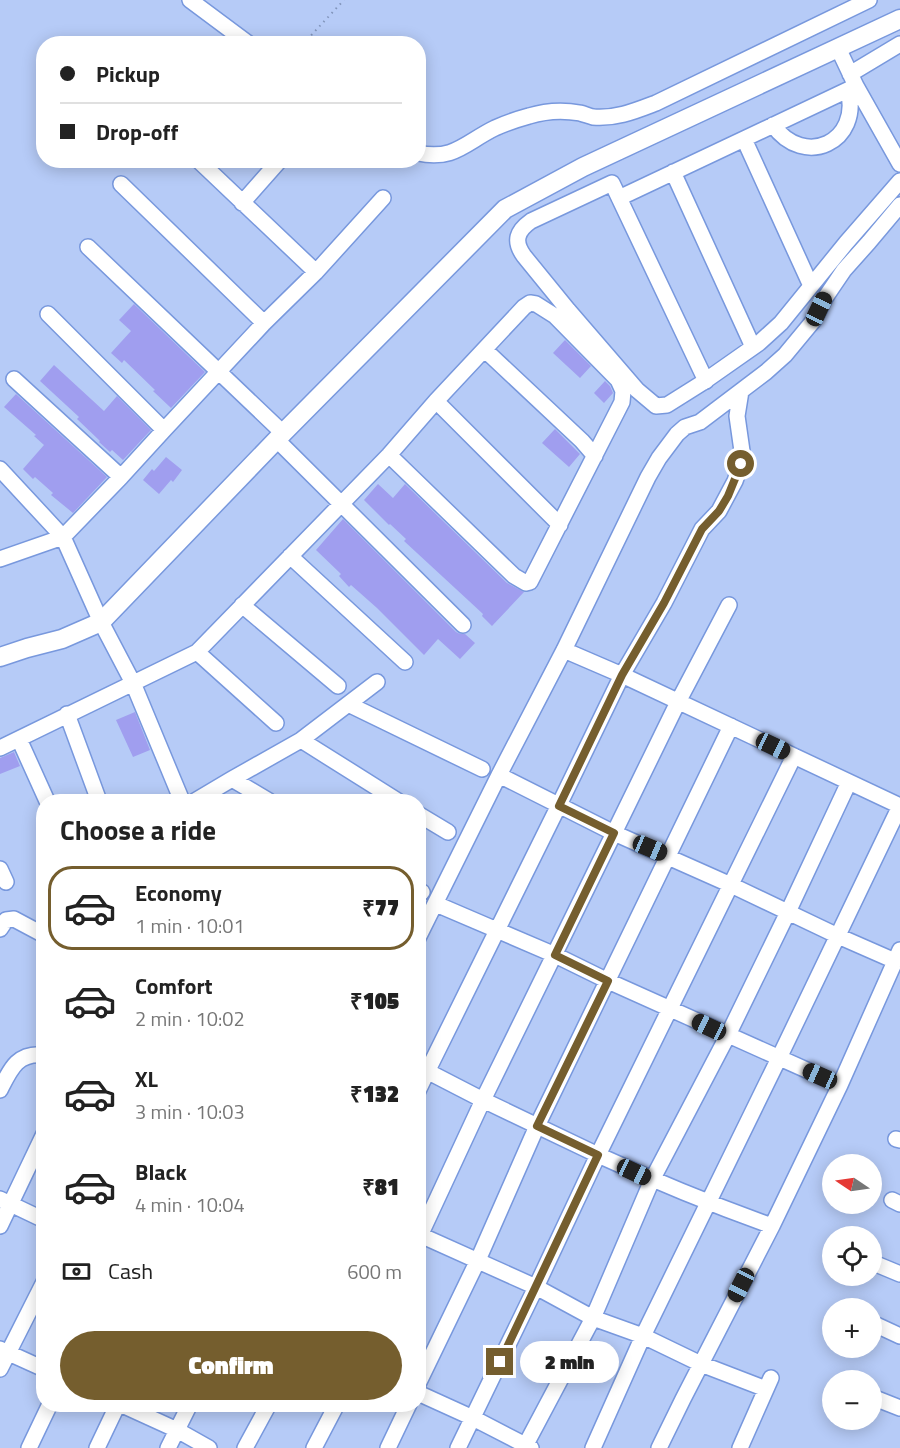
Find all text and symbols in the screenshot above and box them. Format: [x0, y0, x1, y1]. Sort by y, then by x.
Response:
text: Pickup [96, 57, 160, 91]
text: Drop-off [96, 115, 178, 149]
car [803, 289, 835, 329]
route start [727, 450, 754, 477]
car [753, 730, 793, 762]
text: Choose a ride [60, 809, 216, 850]
car [630, 833, 670, 863]
text: Economy [135, 876, 222, 910]
icon: car [63, 881, 117, 935]
text: ₹77 [362, 891, 399, 925]
text: 1 min · 10:01 [135, 910, 245, 941]
text: Comfort [135, 969, 213, 1003]
icon: car [63, 974, 117, 1028]
text: ₹105 [350, 984, 399, 1018]
text: 2 min · 10:02 [135, 1003, 245, 1034]
car [689, 1011, 729, 1043]
car [800, 1060, 840, 1092]
text: XL [135, 1062, 158, 1096]
icon: car [63, 1067, 117, 1121]
text: ₹132 [350, 1077, 399, 1111]
text: 3 min · 10:03 [135, 1096, 245, 1127]
north arrow [822, 1154, 882, 1214]
map controls [822, 1154, 882, 1430]
text: Black [135, 1155, 187, 1189]
car [614, 1156, 654, 1188]
icon: car [63, 1160, 117, 1214]
text: ₹81 [362, 1170, 399, 1204]
text: 4 min · 10:04 [135, 1189, 245, 1220]
button: locate [822, 1226, 882, 1286]
text: Cash [108, 1254, 153, 1288]
icon: cash [60, 1255, 93, 1288]
text: 600 m [347, 1256, 402, 1287]
car [725, 1265, 757, 1305]
button: + [822, 1298, 882, 1358]
button: Confirm [60, 1331, 402, 1400]
callout: 2 min [521, 1341, 620, 1383]
text: 2 min [545, 1346, 594, 1377]
route end [486, 1348, 513, 1375]
button: − [822, 1370, 882, 1430]

